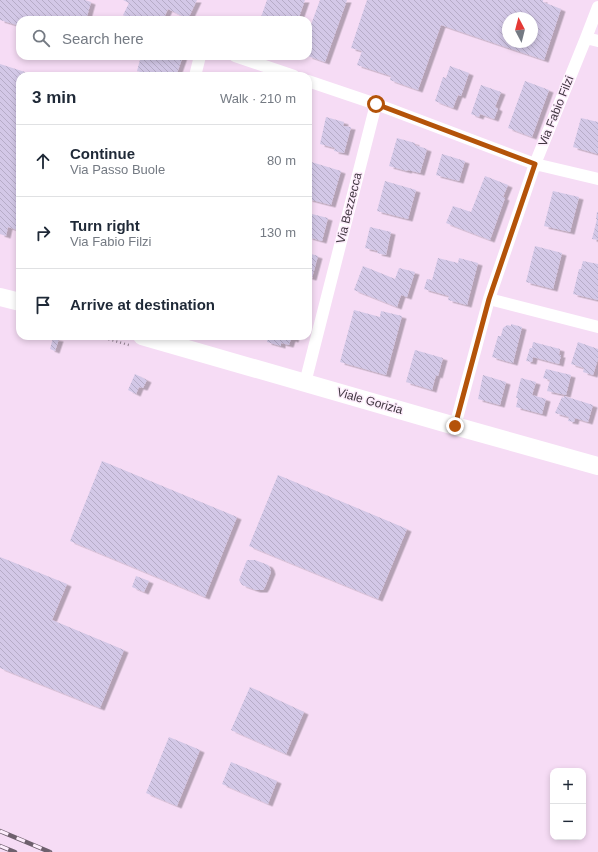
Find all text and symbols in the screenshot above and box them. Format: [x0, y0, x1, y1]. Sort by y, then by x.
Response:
north arrow [502, 12, 538, 48]
search box [16, 16, 312, 60]
icon: search [30, 27, 52, 49]
text: Search here [62, 30, 144, 47]
street label: Via Fabio Filzi [535, 74, 577, 148]
text: 3 min [32, 88, 76, 107]
text: Walk · 210 m [220, 91, 296, 106]
route start [367, 95, 385, 113]
text: Continue [70, 145, 135, 162]
icon: ahead [32, 150, 54, 172]
text: 80 m [267, 153, 296, 168]
text: Via Passo Buole [70, 162, 165, 177]
street label: Via Bezzecca [333, 171, 365, 245]
text: Turn right [70, 217, 140, 234]
icon: right [32, 222, 54, 244]
text: 130 m [260, 225, 296, 240]
text: Via Fabio Filzi [70, 234, 151, 249]
icon: arrive [32, 294, 54, 316]
text: Arrive at destination [70, 296, 215, 313]
street label: Viale Gorizia [335, 385, 405, 417]
route end [446, 417, 464, 435]
map controls [550, 768, 586, 840]
button: + [550, 768, 586, 804]
button: − [550, 804, 586, 840]

